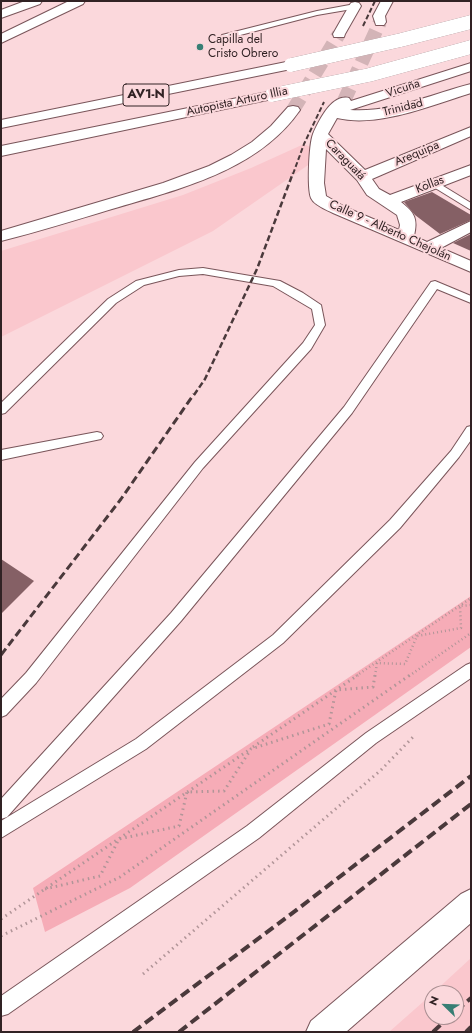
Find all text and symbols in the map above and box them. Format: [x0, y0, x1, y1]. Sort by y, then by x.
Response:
place label: Capilla del Cristo Obrero [208, 33, 278, 61]
marker: Capilla del Cristo Obrero [195, 42, 205, 52]
street label: Vicuña [384, 77, 422, 101]
road number: AV1-N [123, 84, 169, 106]
street label: Autopista Arturo Illia [185, 84, 289, 120]
street label: Trinidad [381, 96, 425, 120]
street label: Caraguatá [322, 136, 368, 184]
street label: Arequipa [393, 138, 441, 170]
street label: Kollas [414, 173, 446, 197]
street label: Calle 9 - Alberto Chejolán [327, 198, 453, 264]
north arrow [424, 985, 464, 1025]
text: N [425, 994, 443, 1008]

